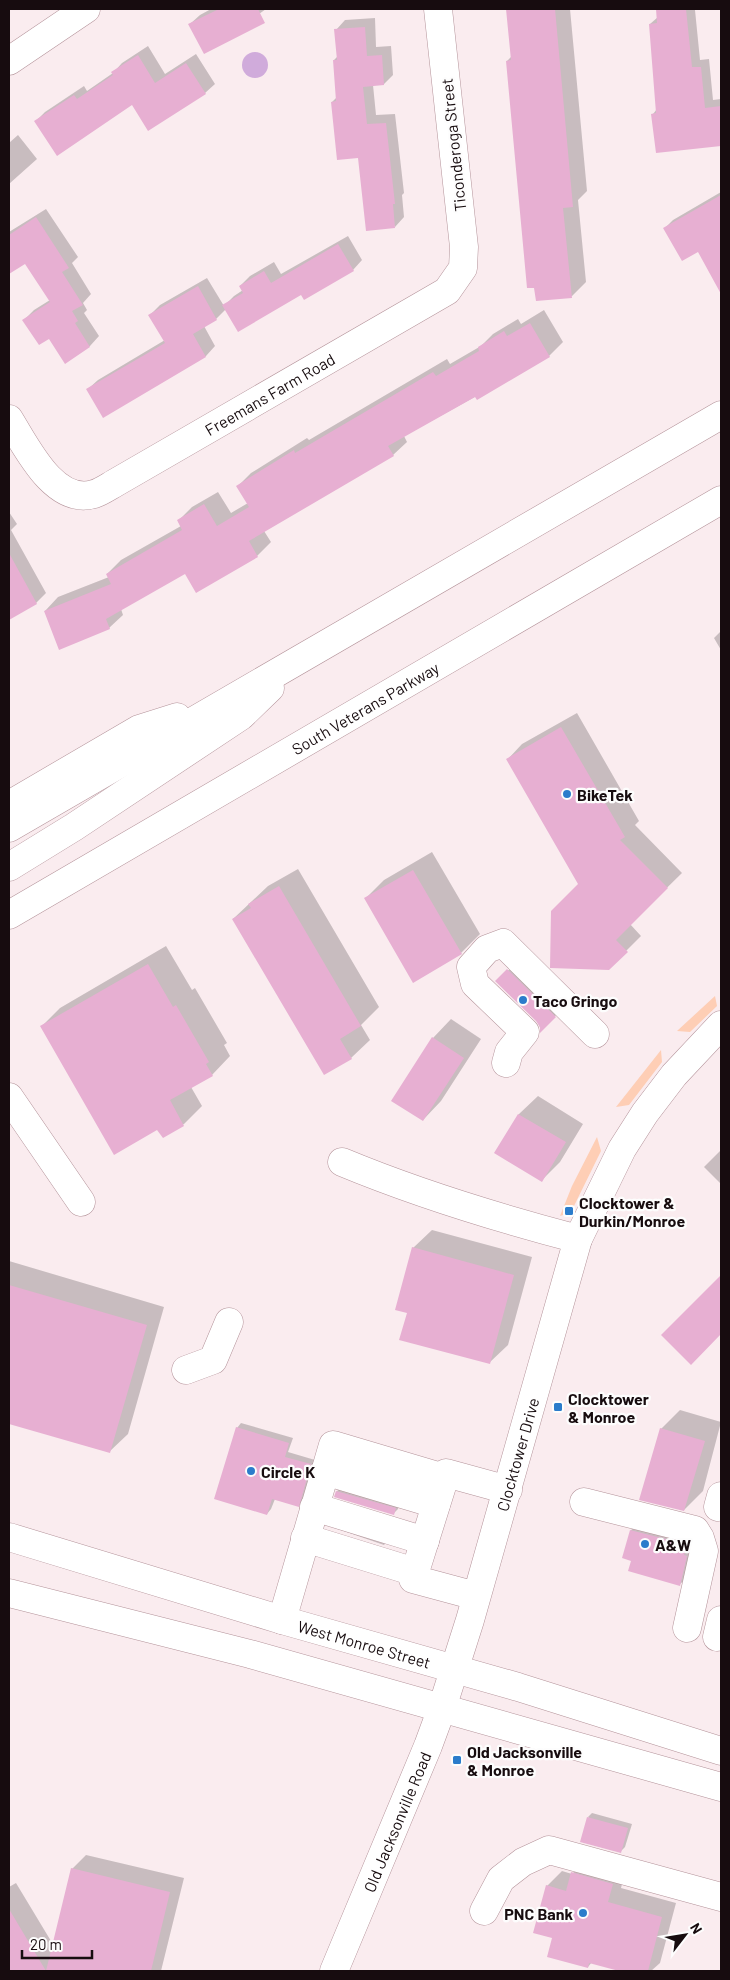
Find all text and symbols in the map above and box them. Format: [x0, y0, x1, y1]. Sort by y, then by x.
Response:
street label: Ticonderoga Street [437, 77, 469, 213]
street label: Freemans Farm Road [201, 349, 338, 439]
street label: South Veterans Parkway [288, 657, 443, 758]
place label: BikeTek [577, 785, 633, 804]
marker: BikeTek [561, 788, 573, 800]
place label: Taco Gringo [533, 991, 617, 1010]
marker: Taco Gringo [517, 994, 529, 1006]
place label: Clocktower & Durkin/Monroe [579, 1193, 685, 1230]
marker: Clocktower & Durkin/Monroe [563, 1205, 575, 1217]
place label: Clocktower & Monroe [568, 1389, 649, 1426]
street label: Clocktower Drive [492, 1395, 542, 1513]
marker: Clocktower & Monroe [552, 1401, 564, 1413]
place label: Circle K [261, 1462, 315, 1481]
marker: Circle K [245, 1465, 257, 1477]
place label: A&W [655, 1535, 691, 1554]
marker: A&W [639, 1538, 651, 1550]
street label: West Monroe Street [296, 1616, 433, 1671]
place label: Old Jacksonville & Monroe [467, 1742, 582, 1779]
street label: Old Jacksonville Road [359, 1748, 434, 1895]
marker: Old Jacksonville & Monroe [451, 1754, 463, 1766]
place label: PNC Bank [504, 1904, 573, 1923]
marker: PNC Bank [577, 1907, 589, 1919]
north arrow [660, 1910, 710, 1960]
text: N [687, 1920, 706, 1936]
scale bar [22, 1928, 92, 1960]
text: 20 m [30, 1935, 62, 1953]

